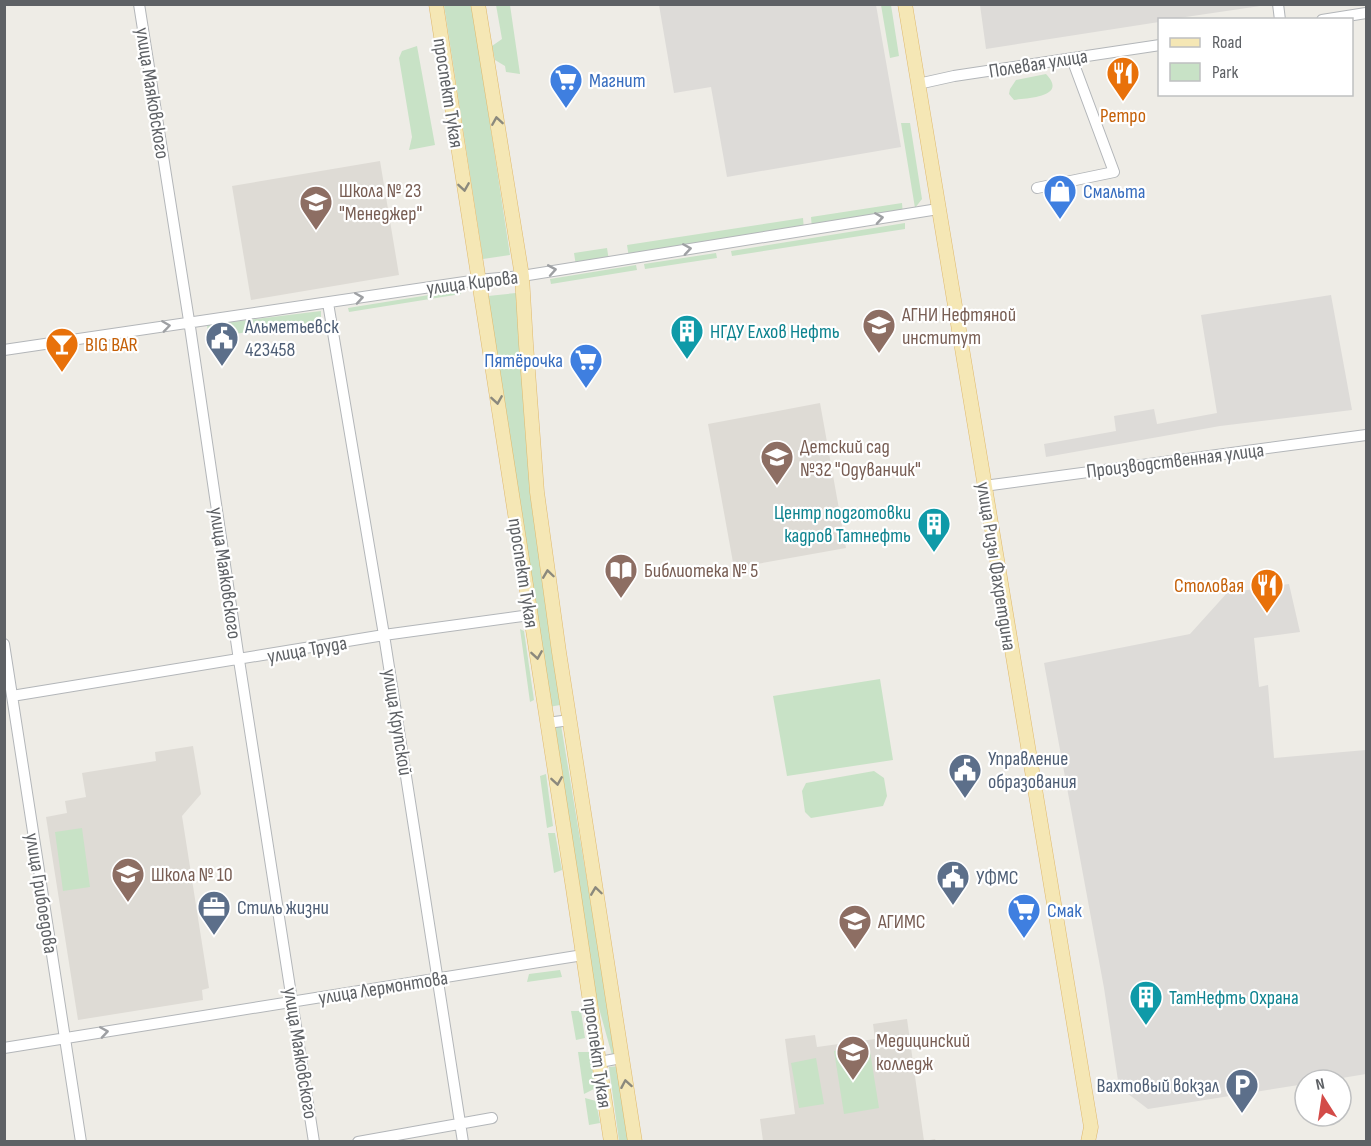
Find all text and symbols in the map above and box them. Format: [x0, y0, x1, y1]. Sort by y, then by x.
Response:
legend [1158, 18, 1353, 96]
street label: улица Маяковского [130, 26, 174, 161]
text: Road [1212, 32, 1242, 53]
street label: проспект Тукая [427, 37, 469, 150]
street label: Полевая улица [987, 44, 1089, 84]
restaurant icon: Ретро [1105, 55, 1141, 102]
supermarket icon: Магнит [548, 62, 584, 109]
text: Park [1212, 62, 1238, 83]
place label: Магнит [589, 69, 646, 93]
place label: Ретро [1100, 104, 1146, 128]
one-way arrow [491, 116, 504, 126]
shop icon: Смальта [1042, 173, 1078, 220]
place label: Школа № 23 "Менеджер" [339, 179, 422, 226]
place label: Смальта [1083, 180, 1145, 204]
one-way arrow [457, 182, 469, 191]
school or university icon: Школа № 23 "Менеджер" [298, 184, 334, 231]
one-way arrow [875, 213, 884, 225]
one-way arrow [682, 243, 691, 255]
one-way arrow [547, 264, 557, 277]
street label: улица Кирова [425, 265, 519, 301]
one-way arrow [354, 292, 364, 304]
place label: АГНИ Нефтяной институт [901, 303, 1016, 350]
school or university icon: АГНИ Нефтяной институт [861, 307, 897, 354]
building icon: НГДУ Елхов Нефть [669, 313, 705, 360]
place label: Альметьевск 423458 [244, 315, 339, 362]
public building icon: Альметьевск 423458 [204, 320, 240, 367]
place label: НГДУ Елхов Нефть [710, 320, 840, 344]
one-way arrow [162, 321, 171, 333]
bar icon: BIG BAR [44, 326, 80, 373]
place label: BIG BAR [85, 333, 138, 357]
supermarket icon: Пятёрочка [568, 342, 604, 389]
place label: Пятёрочка [484, 349, 563, 373]
one-way arrow [490, 396, 502, 405]
place label: Детский сад №32 "Одуванчик" [800, 435, 921, 482]
street label: Производственная улица [1085, 438, 1265, 484]
school or university icon: Детский сад №32 "Одуванчик" [759, 439, 795, 486]
street label: улица Ризы Фахретдина [971, 480, 1021, 652]
place label: Центр подготовки кадров Татнефть [774, 501, 911, 548]
street label: улица Маяковского [204, 506, 246, 641]
building icon: Центр подготовки кадров Татнефть [916, 506, 952, 553]
street label: проспект Тукая [502, 517, 544, 630]
library icon: Библиотека № 5 [603, 552, 639, 599]
place label: Библиотека № 5 [644, 559, 758, 583]
restaurant icon: Столовая [1249, 567, 1285, 614]
one-way arrow [543, 569, 555, 578]
place label: Столовая [1174, 574, 1244, 598]
street label: улица Труда [265, 631, 349, 669]
one-way arrow [530, 651, 542, 660]
street label: улица Крупской [377, 667, 417, 777]
place label: Управление образования [988, 747, 1077, 794]
public building icon: Управление образования [947, 752, 983, 799]
one-way arrow [550, 777, 562, 786]
street label: улица Грибоедова [20, 831, 62, 955]
school or university icon: Школа № 10 [110, 856, 146, 903]
public building icon: УФМС [935, 859, 971, 906]
place label: Школа № 10 [151, 863, 233, 887]
place label: УФМС [976, 866, 1018, 890]
one-way arrow [591, 886, 603, 896]
office icon: Стиль жизни [196, 889, 232, 936]
supermarket icon: Смак [1006, 892, 1042, 939]
place label: Стиль жизни [237, 896, 329, 920]
place label: Смак [1047, 899, 1082, 923]
school or university icon: АГИМС [837, 903, 873, 950]
place label: АГИМС [877, 910, 926, 934]
street label: улица Лермонтова [317, 966, 450, 1010]
building icon: ТатНефть Охрана [1128, 979, 1164, 1026]
street label: улица Маяковского [278, 986, 322, 1121]
place label: ТатНефть Охрана [1169, 986, 1299, 1010]
street label: проспект Тукая [577, 997, 617, 1110]
one-way arrow [99, 1026, 108, 1038]
place label: Медицинский колледж [876, 1029, 970, 1076]
school or university icon: Медицинский колледж [835, 1034, 871, 1081]
parking icon: Вахтовый вокзал [1224, 1067, 1260, 1114]
north arrow [1293, 1068, 1353, 1128]
place label: Вахтовый вокзал [1096, 1074, 1219, 1098]
text: N [1314, 1075, 1326, 1095]
one-way arrow [620, 1079, 632, 1088]

